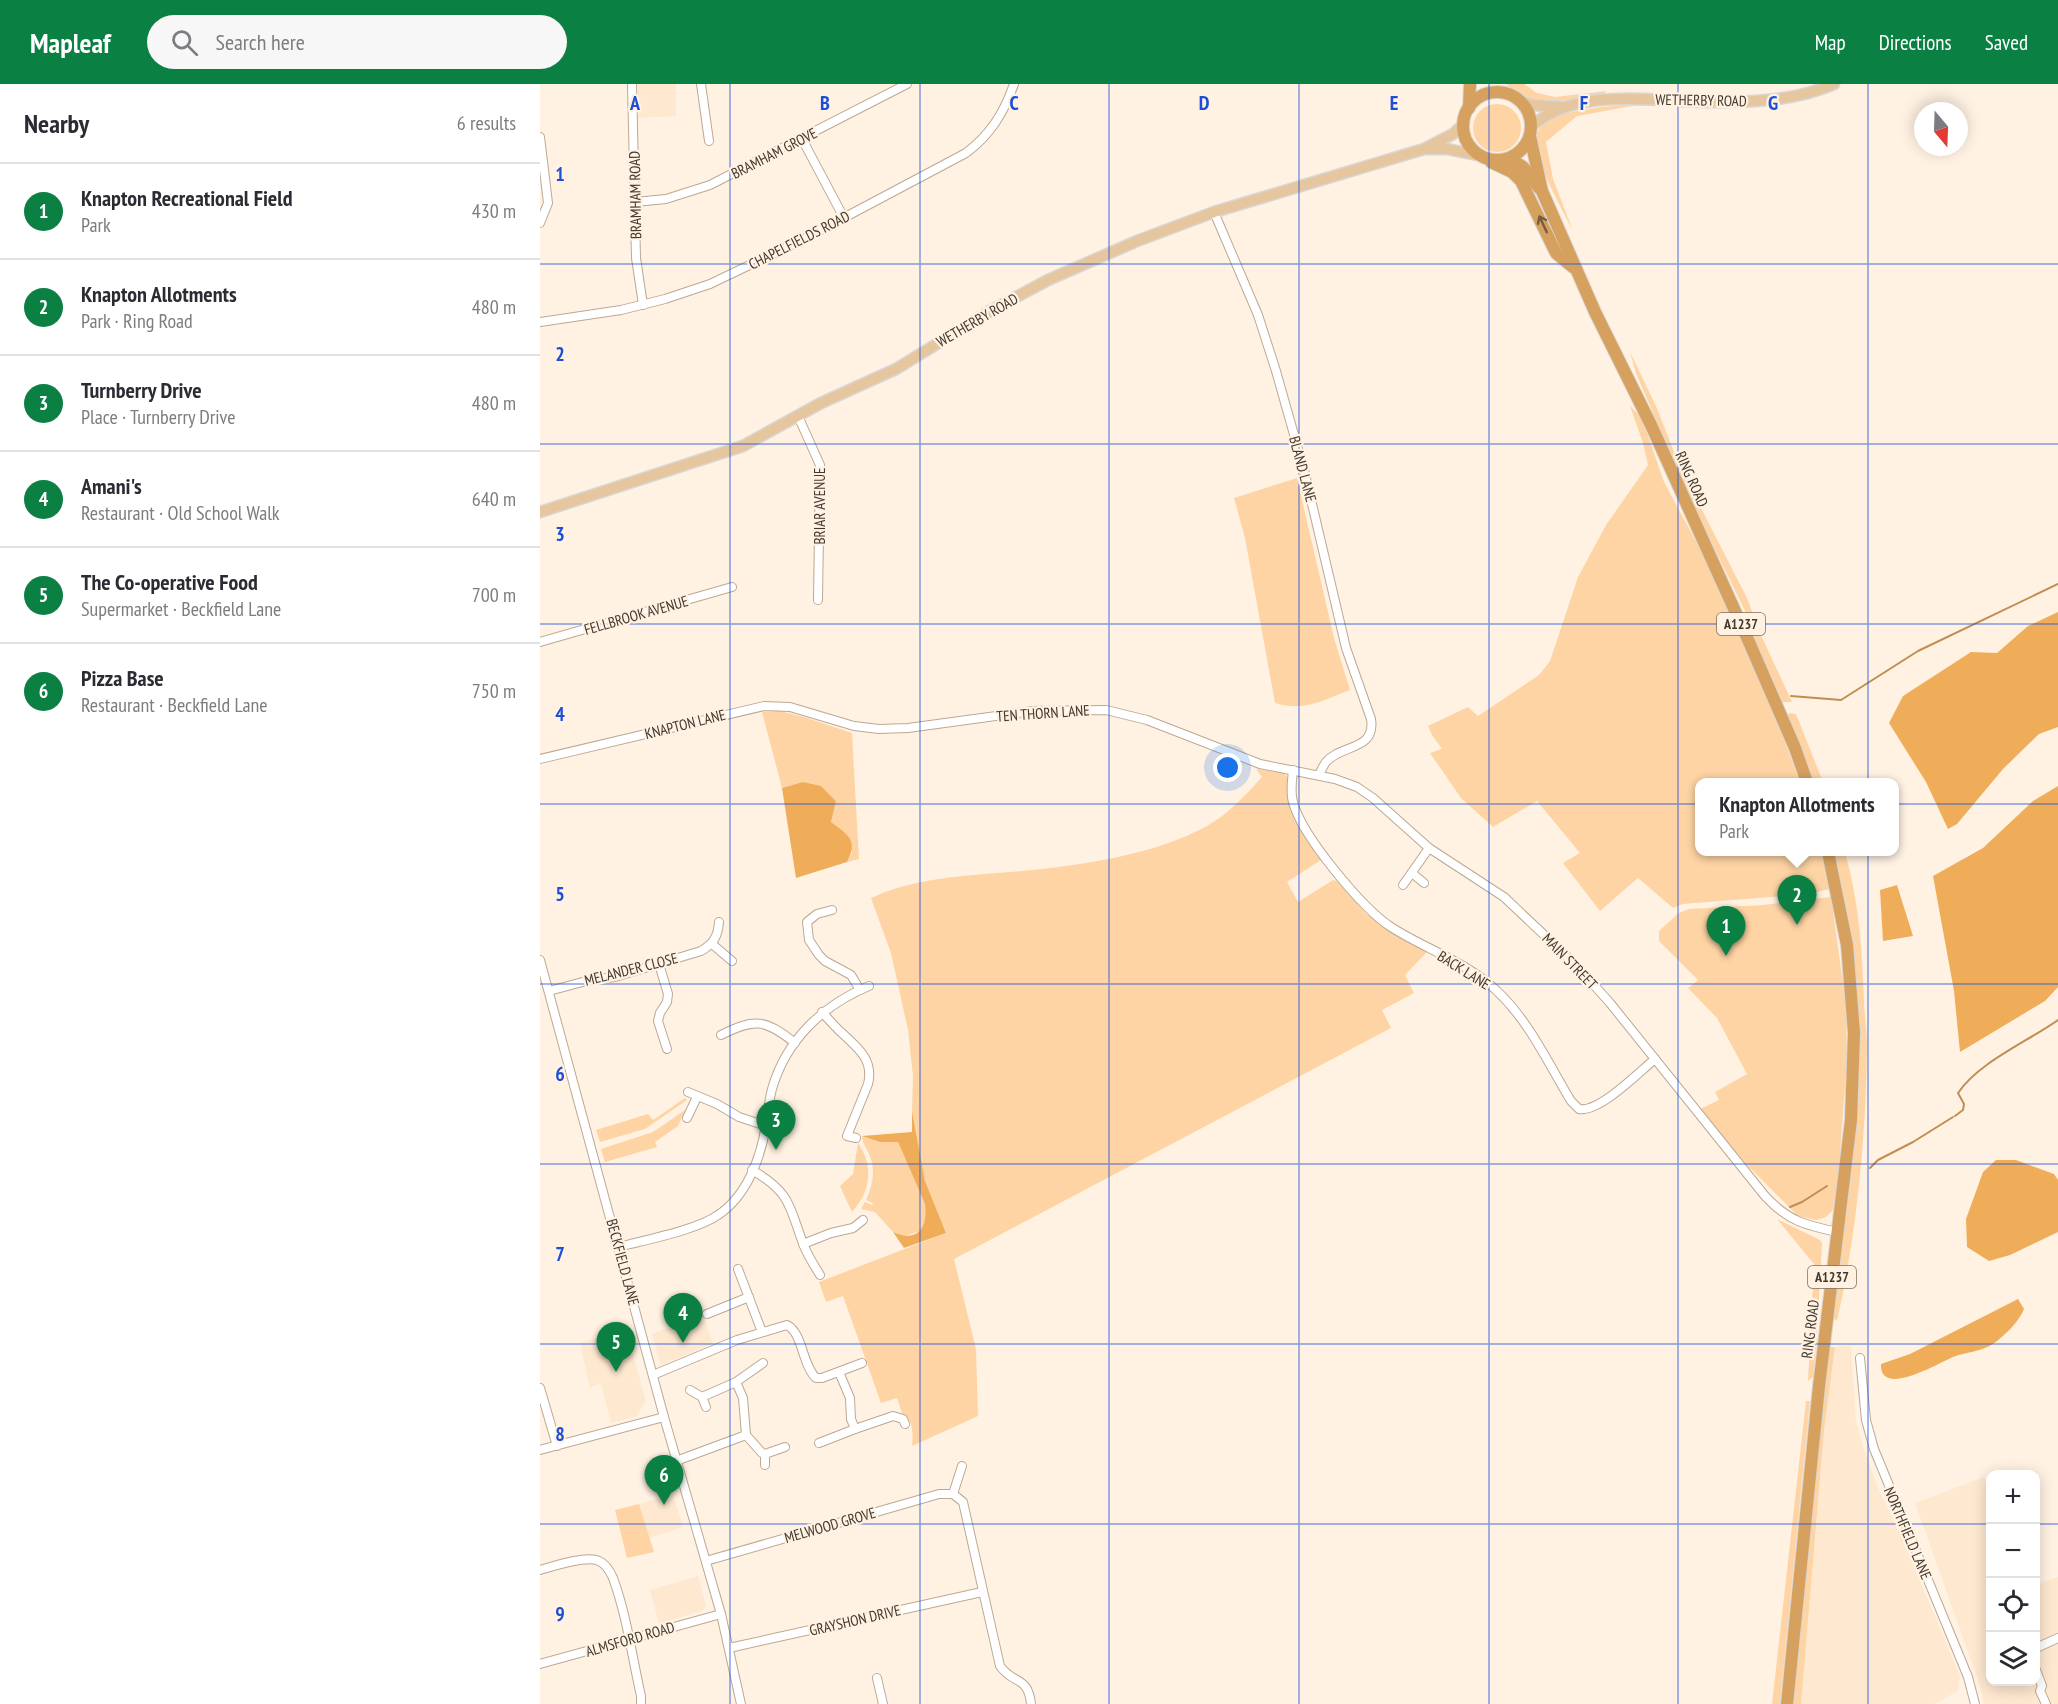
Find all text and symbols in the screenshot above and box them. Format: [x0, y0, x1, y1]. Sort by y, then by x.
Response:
search box [147, 15, 567, 69]
text: Mapleaf [30, 24, 111, 61]
icon: search [168, 26, 201, 59]
text: Search here [216, 28, 305, 56]
text: Map [1815, 29, 1846, 56]
text: Directions [1879, 29, 1952, 56]
text: Saved [1985, 29, 2028, 56]
text: A [629, 90, 641, 116]
text: B [820, 90, 830, 116]
text: C [1009, 90, 1019, 116]
text: D [1199, 90, 1210, 116]
text: E [1390, 90, 1398, 116]
text: F [1580, 90, 1588, 116]
street label: WETHERBY ROAD [1655, 90, 1747, 110]
text: G [1768, 90, 1778, 116]
north arrow [1914, 102, 1968, 156]
text: Nearby [24, 107, 89, 140]
text: 6 results [457, 110, 516, 136]
street label: BRAMHAM GROVE [728, 123, 820, 183]
street label: BRAMHAM ROAD [625, 151, 645, 239]
text: 1 [555, 161, 565, 187]
text: Knapton Recreational Field [81, 184, 292, 212]
text: 1 [39, 198, 48, 224]
text: 430 m [472, 198, 516, 224]
street label: CHAPELFIELDS ROAD [745, 206, 853, 274]
text: Park [81, 212, 111, 238]
one-way arrow [1536, 216, 1548, 234]
text: Knapton Allotments [81, 280, 237, 308]
street label: WETHERBY ROAD [933, 289, 1021, 351]
text: 2 [39, 294, 48, 320]
text: 480 m [472, 294, 516, 320]
text: Park · Ring Road [81, 308, 193, 334]
text: 2 [555, 341, 565, 367]
text: Turnberry Drive [81, 376, 202, 404]
text: 3 [39, 390, 48, 416]
text: 480 m [472, 390, 516, 416]
text: Place · Turnberry Drive [81, 404, 236, 430]
street label: BLAND LANE [1285, 434, 1321, 504]
street label: RING ROAD [1671, 448, 1713, 510]
street label: BRIAR AVENUE [810, 467, 829, 545]
text: Amani's [81, 472, 142, 500]
text: 4 [39, 486, 48, 512]
text: 640 m [472, 486, 516, 512]
text: Restaurant · Old School Walk [81, 500, 280, 526]
text: 3 [555, 521, 565, 547]
text: The Co-operative Food [81, 568, 258, 596]
text: 5 [39, 582, 48, 608]
text: 700 m [472, 582, 516, 608]
street label: FELLBROOK AVENUE [582, 591, 690, 639]
text: Supermarket · Beckfield Lane [81, 596, 281, 622]
road number: A1237 [1717, 613, 1765, 635]
text: Pizza Base [81, 664, 164, 692]
text: 6 [39, 678, 48, 704]
text: 750 m [472, 678, 516, 704]
text: Restaurant · Beckfield Lane [81, 692, 268, 718]
street label: TEN THORN LANE [996, 700, 1090, 726]
text: 4 [555, 701, 565, 727]
street label: KNAPTON LANE [643, 705, 727, 743]
your location [1213, 753, 1242, 782]
popup [1695, 778, 1899, 856]
text: Knapton Allotments [1719, 790, 1875, 818]
text: Park [1719, 818, 1749, 844]
pin: 2 [1778, 876, 1816, 925]
text: 5 [555, 881, 565, 907]
pin: 1 [1706, 906, 1746, 956]
street label: MAIN STREET [1538, 929, 1602, 993]
street label: BACK LANE [1434, 946, 1494, 994]
street label: MELANDER CLOSE [582, 948, 680, 990]
text: 6 [555, 1061, 565, 1087]
pin: 3 [756, 1100, 796, 1150]
street label: BECKFIELD LANE [602, 1217, 644, 1307]
text: 7 [555, 1241, 565, 1267]
road number: A1237 [1808, 1266, 1856, 1288]
pin: 4 [664, 1294, 702, 1343]
street label: RING ROAD [1797, 1298, 1823, 1359]
pin: 5 [596, 1322, 636, 1372]
text: 8 [555, 1421, 565, 1447]
pin: 6 [644, 1456, 684, 1505]
map controls [1986, 1470, 2040, 1686]
button: + [1986, 1470, 2040, 1524]
street label: NORTHFIELD LANE [1880, 1484, 1936, 1582]
street label: MELWOOD GROVE [782, 1503, 878, 1547]
button: − [1986, 1524, 2040, 1578]
button: locate [1986, 1578, 2040, 1632]
street label: GRAYSHON DRIVE [807, 1600, 903, 1640]
text: 9 [555, 1601, 565, 1627]
street label: ALMSFORD ROAD [583, 1617, 677, 1661]
button: layers [1986, 1632, 2040, 1686]

